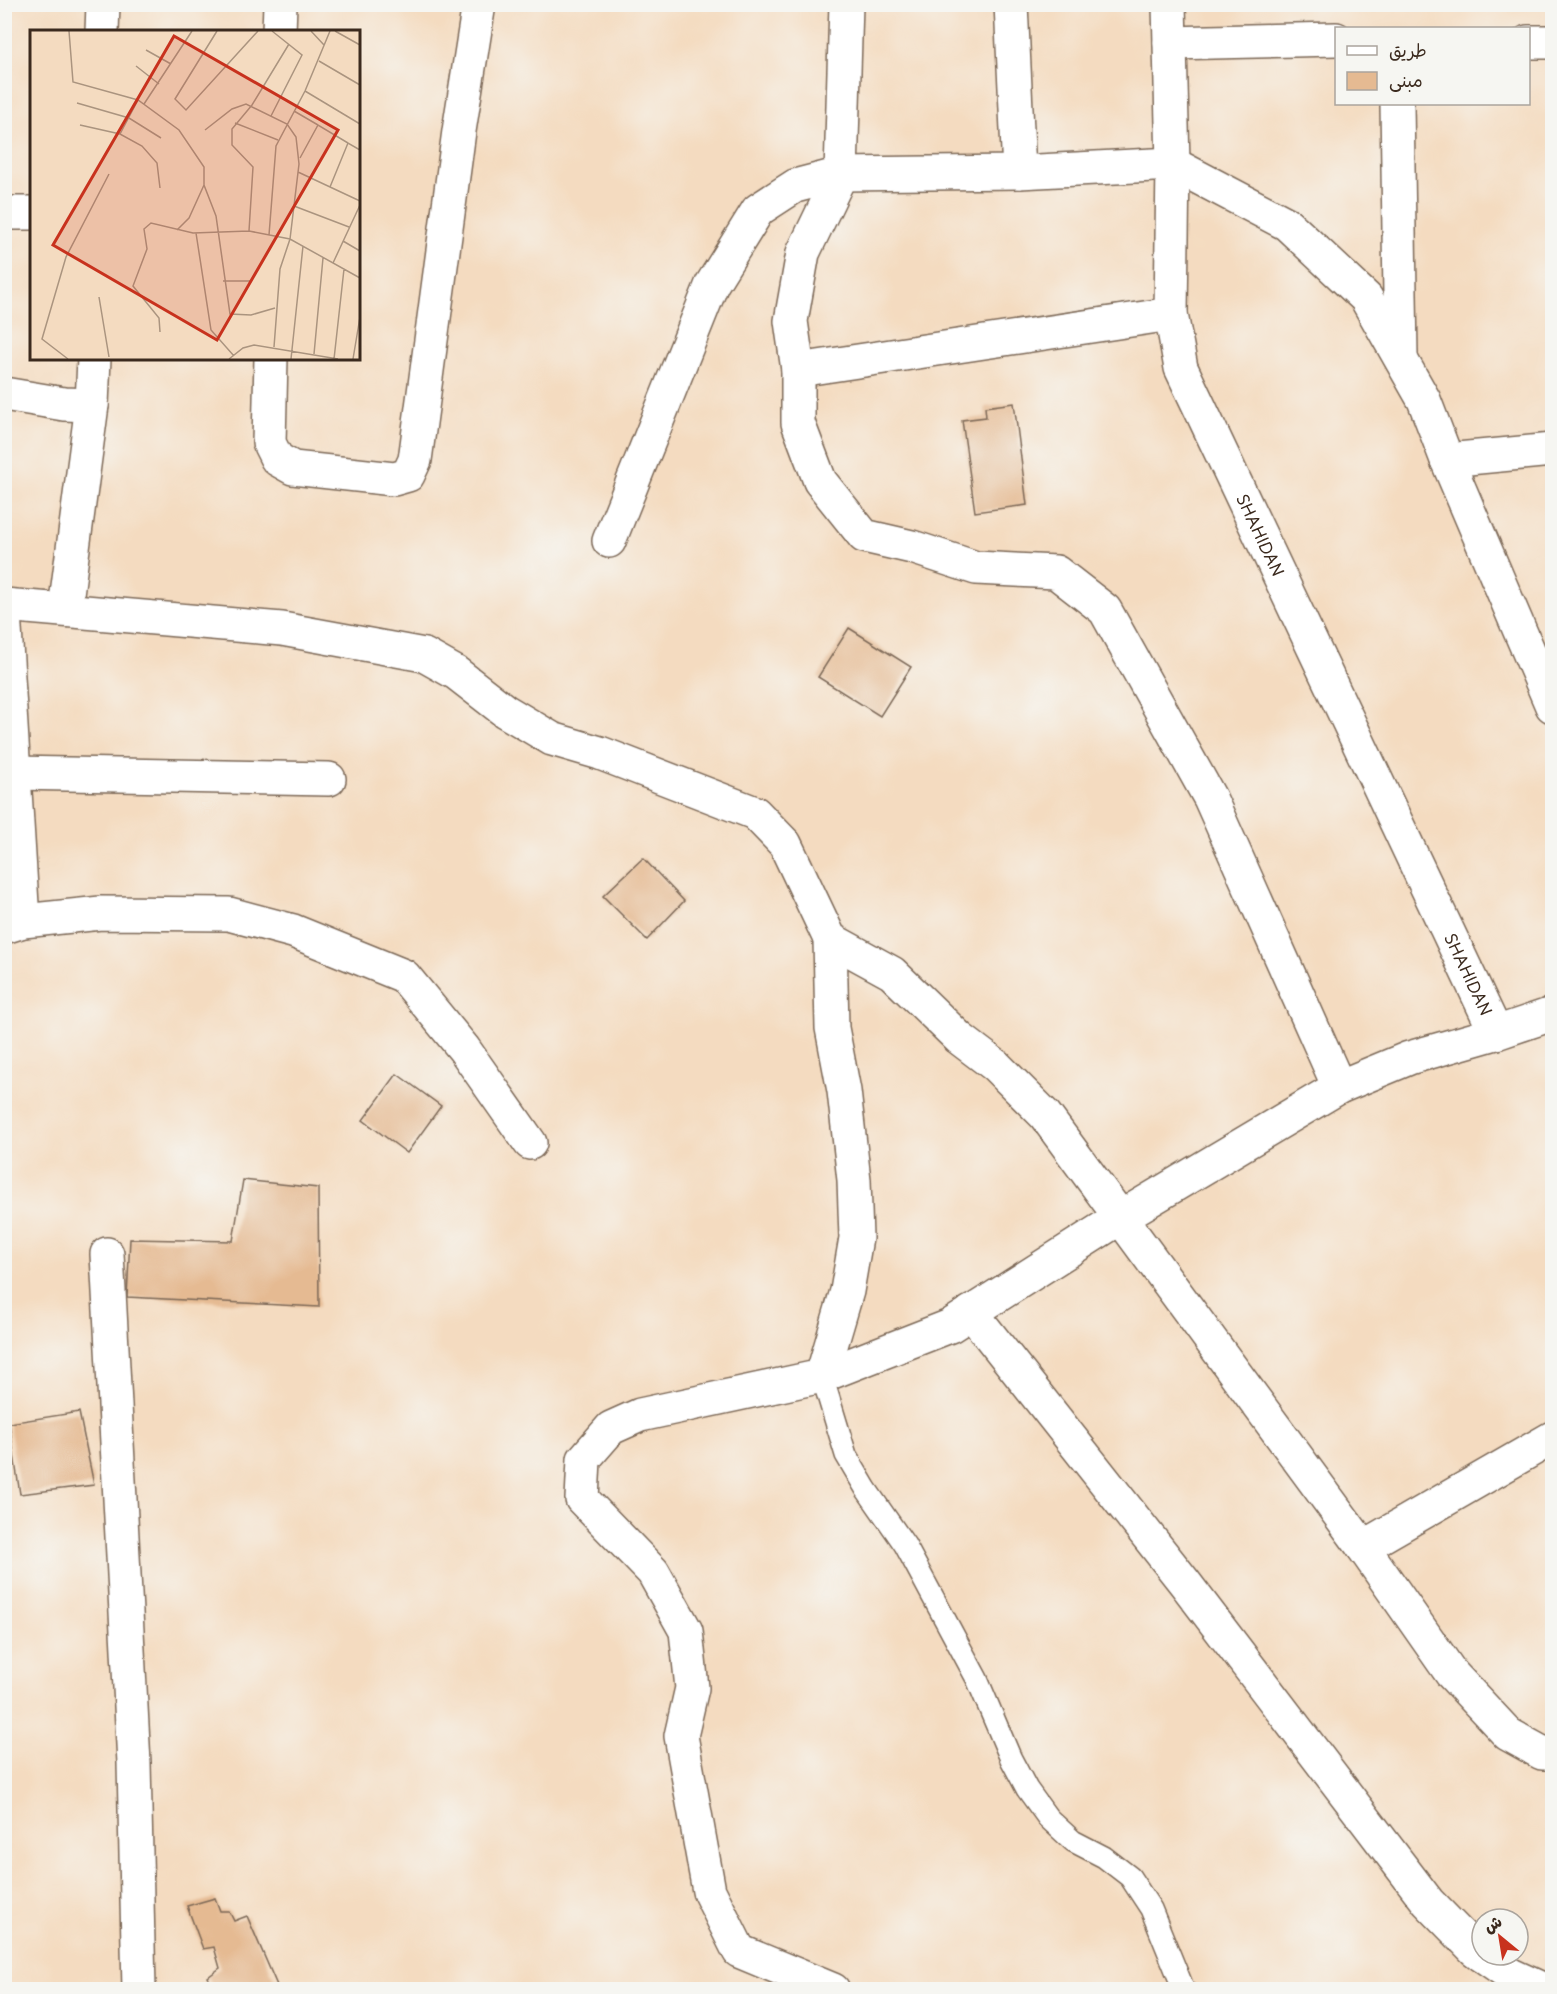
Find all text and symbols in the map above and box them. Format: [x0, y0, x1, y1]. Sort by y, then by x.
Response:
legend [1335, 27, 1530, 105]
inset map [30, 30, 360, 360]
text: طريق [1389, 36, 1427, 63]
text: مبنى [1389, 66, 1423, 93]
street label: SHAHIDAN [1231, 490, 1291, 580]
street label: SHAHIDAN [1439, 929, 1499, 1019]
north arrow [1470, 1907, 1530, 1967]
text: ش [1478, 1908, 1506, 1938]

